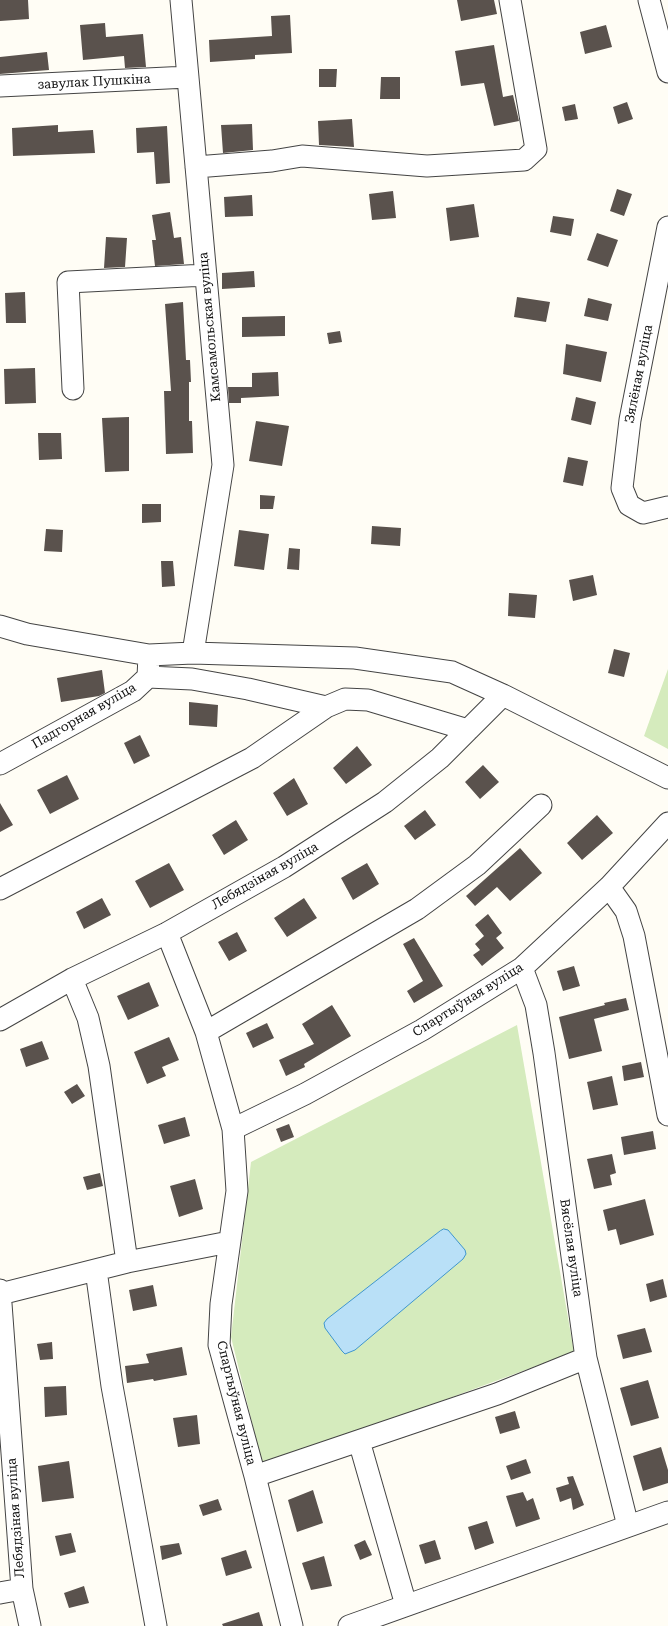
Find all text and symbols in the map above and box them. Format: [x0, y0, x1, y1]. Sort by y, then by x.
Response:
street label: завулак Пушкіна [37, 71, 151, 93]
street label: Камсамольская вуліца [196, 252, 224, 402]
street label: Зялёная вуліца [622, 323, 656, 425]
street label: Падгорная вуліца [29, 680, 139, 752]
street label: Лебядзіная вуліца [209, 839, 321, 913]
street label: Спартыўная вуліца [410, 960, 526, 1040]
street label: Вясёлая вуліца [556, 1198, 586, 1298]
street label: Спартыўная вуліца [213, 1339, 259, 1467]
street label: Лебядзіная вуліца [4, 1457, 28, 1579]

